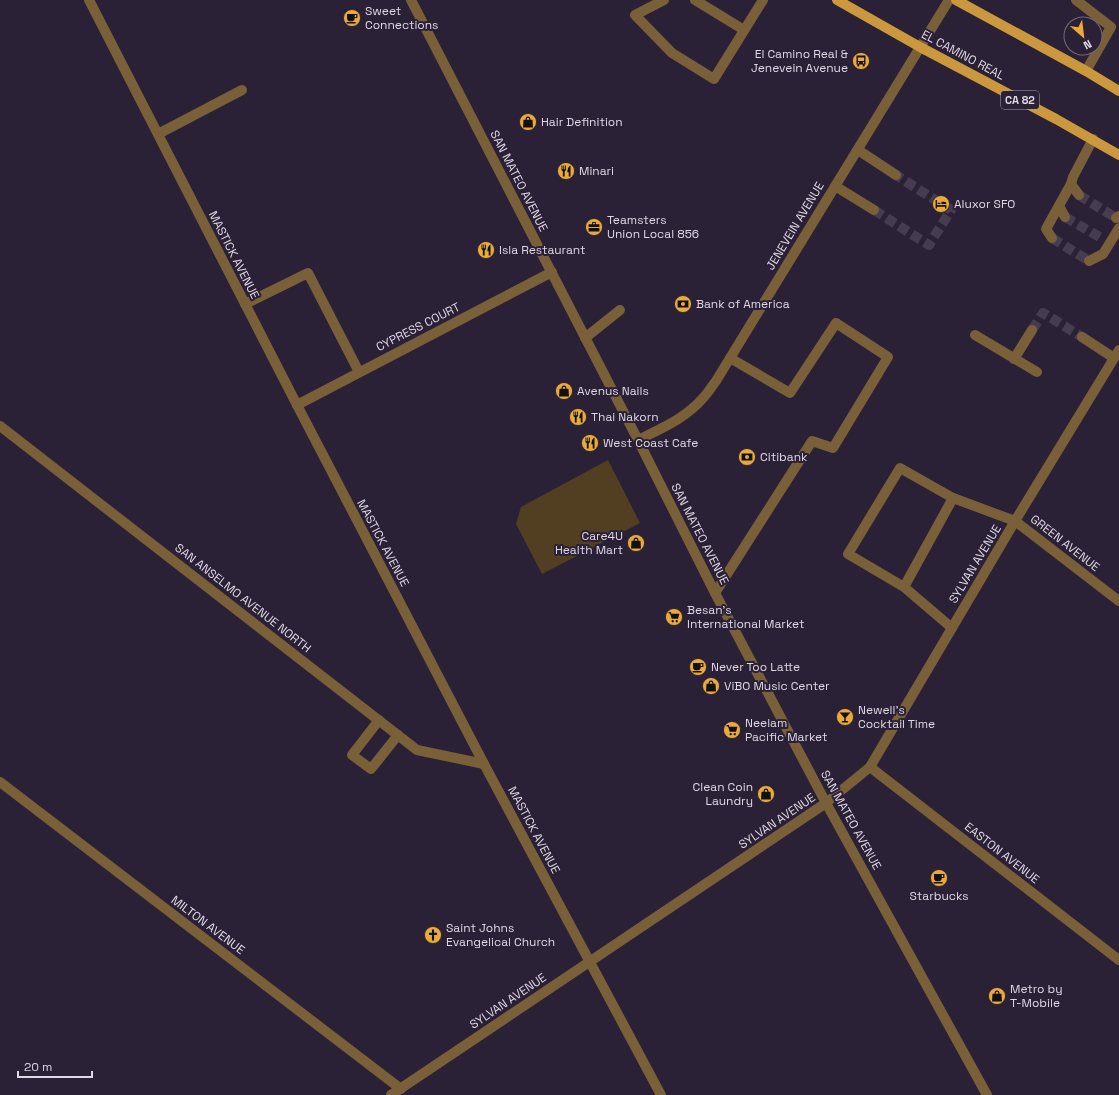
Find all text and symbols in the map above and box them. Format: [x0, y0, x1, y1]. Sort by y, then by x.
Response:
place label: Sweet Connections [365, 3, 438, 33]
cafe icon: Sweet Connections [342, 8, 362, 28]
north arrow [1063, 16, 1103, 56]
street label: EL CAMINO REAL [919, 26, 1008, 84]
text: N [1081, 37, 1094, 53]
place label: El Camino Real & Jenevein Avenue [751, 46, 848, 76]
bus stop icon: El Camino Real & Jenevein Avenue [851, 51, 871, 71]
road number: CA 82 [1001, 91, 1039, 109]
shop icon: Hair Definition [518, 112, 538, 132]
place label: Hair Definition [541, 114, 623, 130]
street label: SAN MATEO AVENUE [487, 128, 552, 235]
restaurant icon: Minari [556, 161, 576, 181]
place label: Minari [579, 163, 614, 179]
street label: JENEVEIN AVENUE [762, 179, 828, 273]
hotel icon: Aluxor SFO [931, 194, 951, 214]
place label: Aluxor SFO [954, 196, 1015, 212]
street label: MASTICK AVENUE [205, 208, 263, 302]
place label: Teamsters Union Local 856 [607, 212, 699, 242]
office icon: Teamsters Union Local 856 [584, 217, 604, 237]
restaurant icon: Isla Restaurant [476, 240, 496, 260]
place label: Isla Restaurant [499, 242, 586, 258]
bank icon: Bank of America [673, 294, 693, 314]
place label: Bank of America [696, 296, 790, 312]
street label: CYPRESS COURT [373, 299, 463, 355]
shop icon: Avenus Nails [554, 381, 574, 401]
place label: Avenus Nails [577, 383, 649, 399]
restaurant icon: Thai Nakorn [568, 407, 588, 427]
place label: Thai Nakorn [591, 409, 659, 425]
restaurant icon: West Coast Cafe [580, 433, 600, 453]
place label: West Coast Cafe [603, 435, 698, 451]
bank icon: Citibank [737, 447, 757, 467]
place label: Citibank [760, 449, 808, 465]
street label: SAN MATEO AVENUE [668, 481, 733, 588]
street label: MASTICK AVENUE [353, 497, 413, 590]
street label: GREEN AVENUE [1027, 511, 1103, 575]
street label: SYLVAN AVENUE [945, 521, 1005, 606]
place label: Care4U Health Mart [555, 528, 623, 558]
shop icon: Care4U Health Mart [626, 533, 646, 553]
street label: SAN ANSELMO AVENUE NORTH [172, 540, 314, 656]
place label: Besan’s International Market [687, 602, 804, 632]
supermarket icon: Besan’s International Market [664, 607, 684, 627]
cafe icon: Never Too Latte [688, 657, 708, 677]
place label: Never Too Latte [711, 659, 800, 675]
shop icon: ViBO Music Center [701, 676, 721, 696]
place label: ViBO Music Center [724, 678, 830, 694]
place label: Newell's Cocktail Time [858, 702, 935, 732]
bar icon: Newell's Cocktail Time [835, 707, 855, 727]
place label: Neelam Pacific Market [745, 715, 827, 745]
supermarket icon: Neelam Pacific Market [722, 720, 742, 740]
street label: SAN MATEO AVENUE [817, 767, 885, 873]
place label: Clean Coin Laundry [692, 779, 753, 809]
street label: MASTICK AVENUE [504, 784, 564, 877]
shop icon: Clean Coin Laundry [756, 784, 776, 804]
street label: SYLVAN AVENUE [736, 789, 819, 853]
street label: EASTON AVENUE [961, 819, 1043, 887]
cafe icon: Starbucks [929, 868, 949, 888]
place label: Starbucks [909, 888, 969, 904]
street label: MILTON AVENUE [168, 892, 248, 958]
place label: Saint Johns Evangelical Church [446, 920, 555, 950]
church icon: Saint Johns Evangelical Church [423, 925, 443, 945]
street label: SYLVAN AVENUE [467, 969, 550, 1033]
place label: Metro by T-Mobile [1010, 981, 1063, 1011]
shop icon: Metro by T-Mobile [987, 986, 1007, 1006]
scale bar [18, 1053, 92, 1079]
text: 20 m [24, 1059, 52, 1075]

